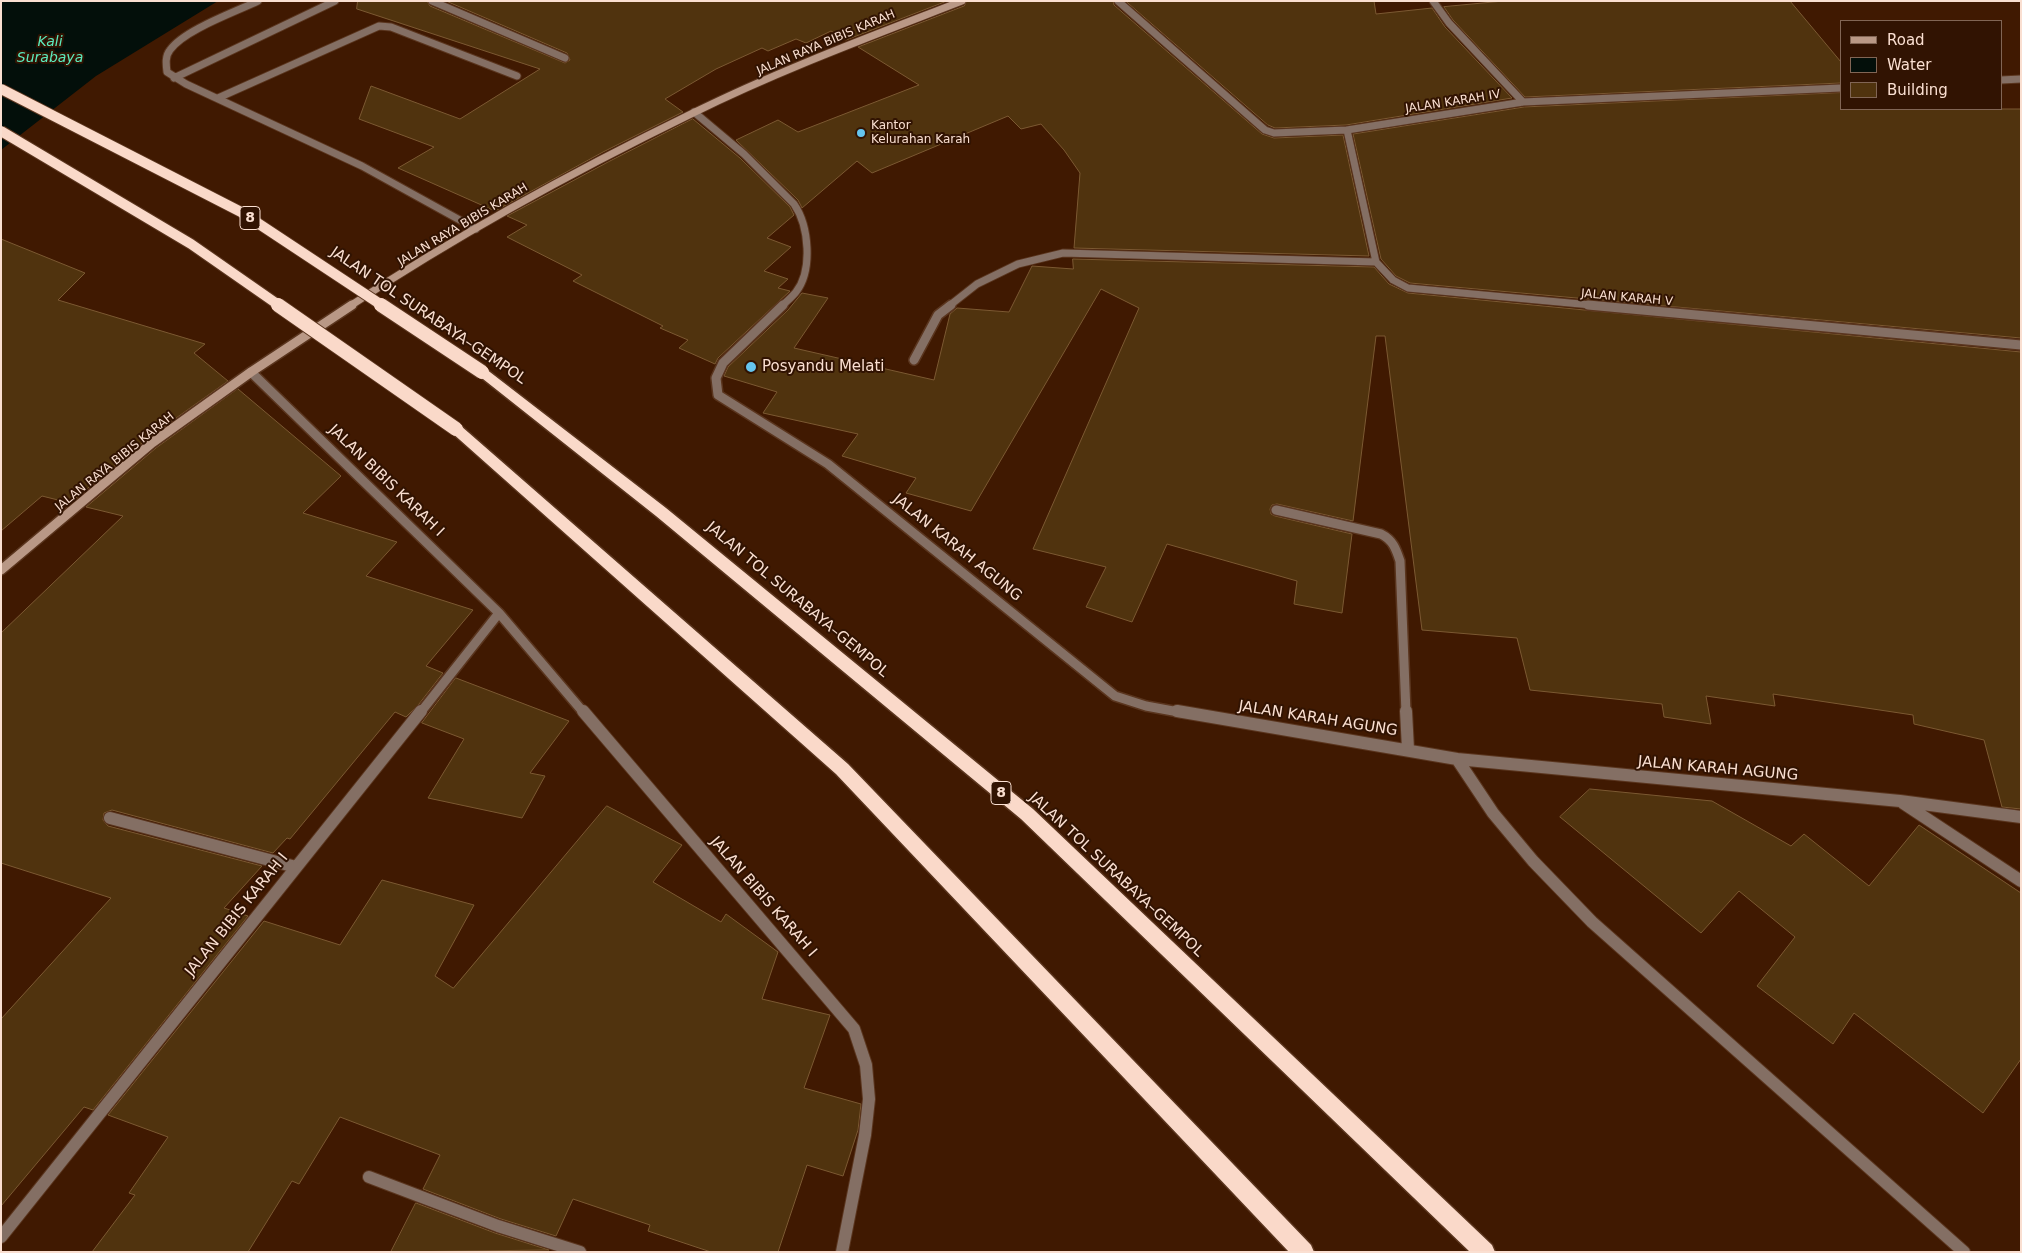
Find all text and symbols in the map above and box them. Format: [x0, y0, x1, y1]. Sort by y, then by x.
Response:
street label: JALAN RAYA BIBIS KARAH [755, 7, 897, 79]
legend [1840, 20, 2002, 110]
text: Road [1887, 31, 1925, 49]
water label: Kali Surabaya [17, 34, 83, 66]
text: Water [1887, 56, 1931, 74]
text: Building [1887, 81, 1948, 99]
street label: JALAN KARAH IV [1404, 87, 1502, 117]
place label: Kantor Kelurahan Karah [871, 119, 970, 147]
marker: Kantor Kelurahan Karah [855, 127, 867, 139]
street label: JALAN RAYA BIBIS KARAH [395, 180, 531, 270]
road number: 8 [240, 207, 260, 230]
street label: JALAN TOL SURABAYA–GEMPOL [327, 244, 529, 388]
street label: JALAN KARAH V [1580, 287, 1674, 309]
place label: Posyandu Melati [762, 358, 884, 376]
marker: Posyandu Melati [744, 360, 758, 374]
street label: JALAN RAYA BIBIS KARAH [53, 410, 177, 514]
street label: JALAN BIBIS KARAH I [325, 421, 447, 541]
street label: JALAN KARAH AGUNG [889, 490, 1025, 606]
street label: JALAN TOL SURABAYA–GEMPOL [702, 518, 892, 682]
street label: JALAN KARAH AGUNG [1237, 698, 1399, 740]
street label: JALAN KARAH AGUNG [1637, 753, 1799, 785]
road number: 8 [991, 781, 1011, 804]
street label: JALAN TOL SURABAYA–GEMPOL [1025, 789, 1207, 961]
street label: JALAN BIBIS KARAH I [706, 833, 820, 961]
street label: JALAN BIBIS KARAH I [182, 850, 292, 980]

